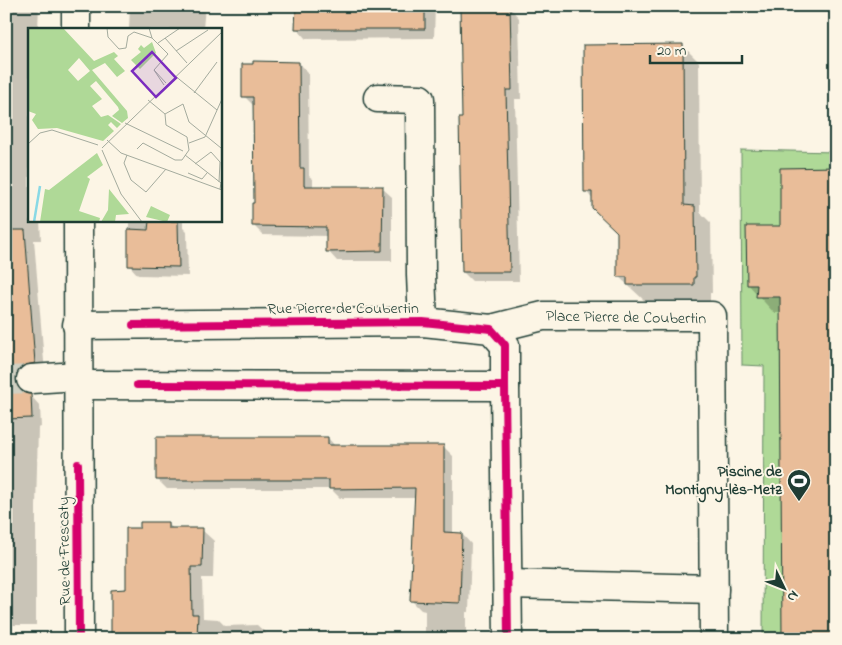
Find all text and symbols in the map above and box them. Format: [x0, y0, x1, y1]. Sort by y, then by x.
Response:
inset map [28, 28, 221, 221]
scale bar [650, 32, 742, 64]
text: 20 m [657, 40, 687, 62]
street label: Rue Pierre de Coubertin [267, 297, 419, 321]
street label: Place Pierre de Coubertin [546, 305, 707, 331]
place label: Piscine de Montigny-lès-Metz [665, 460, 783, 503]
sports icon: Piscine de Montigny-lès-Metz [786, 468, 812, 502]
street label: Rue de Frescaty [52, 496, 78, 606]
north arrow [760, 562, 810, 612]
text: N [782, 585, 803, 606]

